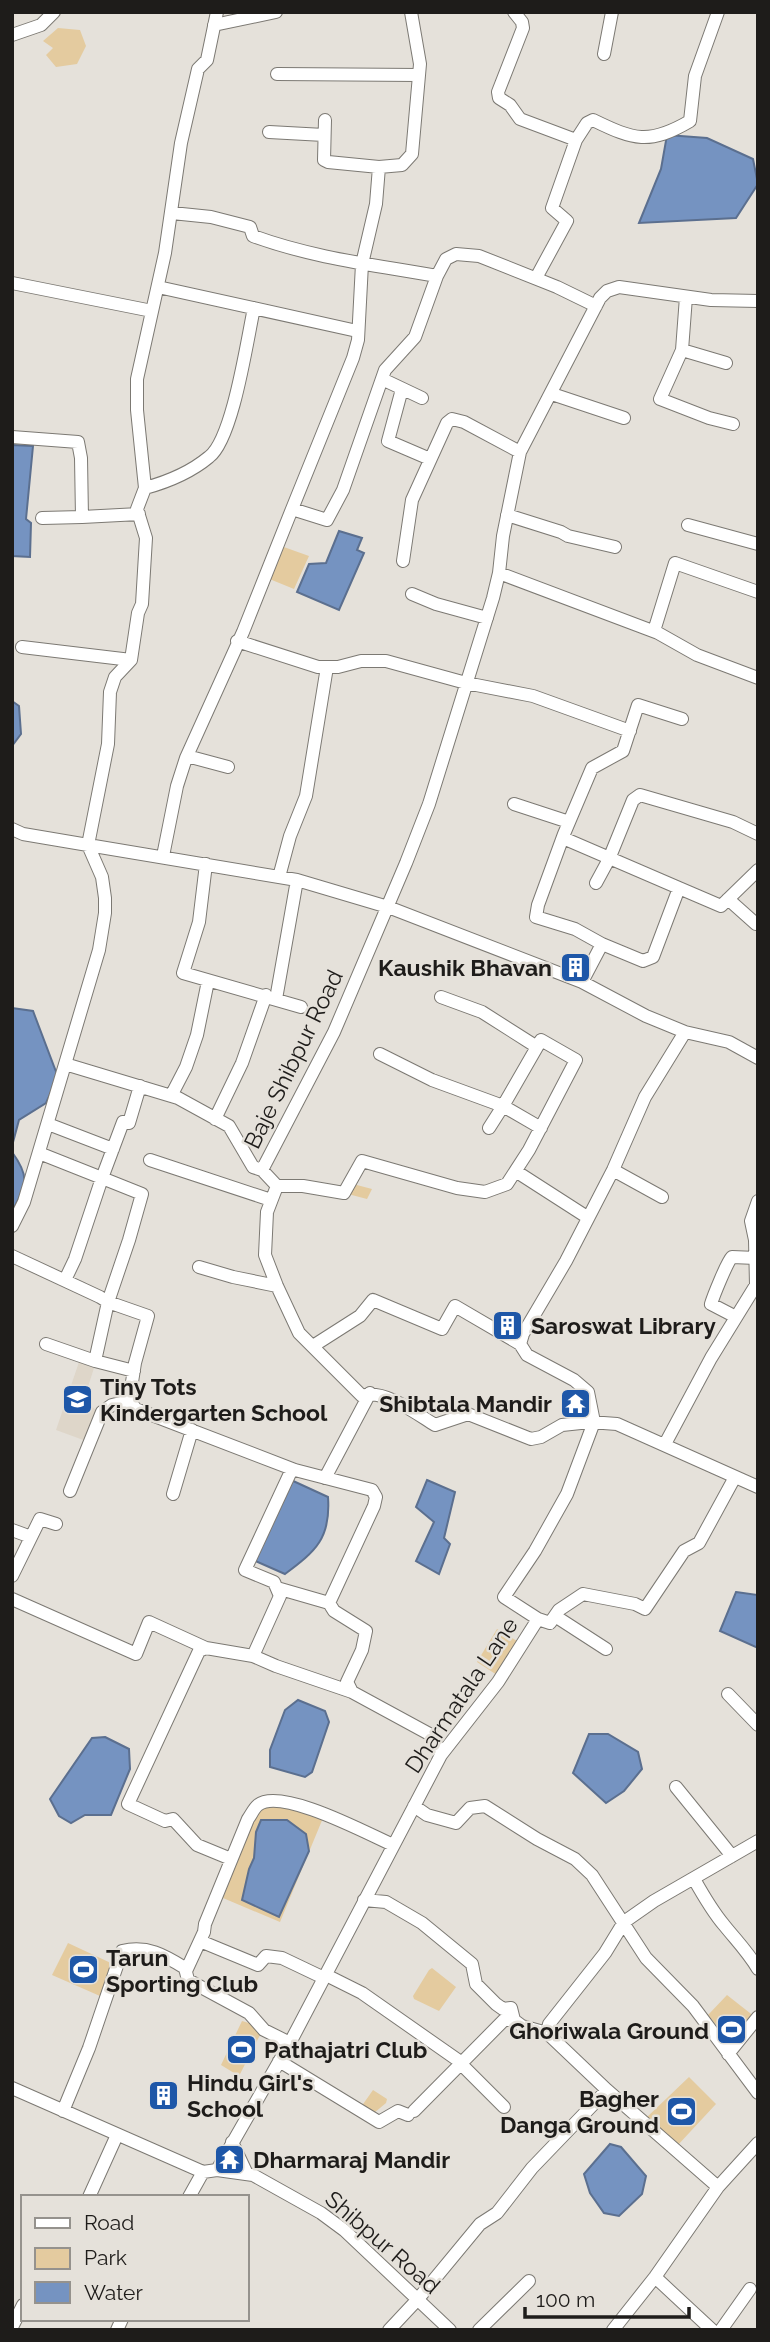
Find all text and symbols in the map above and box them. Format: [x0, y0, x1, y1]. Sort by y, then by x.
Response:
building icon: Kaushik Bhavan [558, 950, 592, 984]
place label: Kaushik Bhavan [378, 954, 552, 981]
street label: Baje Shibpur Road [238, 965, 348, 1153]
building icon: Saroswat Library [491, 1308, 525, 1342]
place label: Saroswat Library [531, 1312, 716, 1339]
place label: Tiny Tots Kindergarten School [100, 1373, 328, 1426]
school or university icon: Tiny Tots Kindergarten School [60, 1382, 94, 1416]
temple icon: Shibtala Mandir [558, 1386, 592, 1420]
place label: Shibtala Mandir [379, 1390, 552, 1417]
street label: Dharmatala Lane [399, 1612, 523, 1778]
place label: Tarun Sporting Club [106, 1944, 258, 1997]
sports icon: Tarun Sporting Club [66, 1953, 100, 1987]
sports icon: Ghoriwala Ground [715, 2013, 749, 2047]
place label: Ghoriwala Ground [509, 2017, 709, 2044]
sports icon: Pathajatri Club [224, 2032, 258, 2066]
place label: Pathajatri Club [264, 2036, 427, 2063]
place label: Hindu Girl's School [187, 2069, 313, 2122]
building icon: Hindu Girl's School [147, 2078, 181, 2112]
place label: Bagher Danga Ground [500, 2085, 659, 2138]
sports icon: Bagher Danga Ground [665, 2094, 699, 2128]
temple icon: Dharmaraj Mandir [213, 2142, 247, 2176]
place label: Dharmaraj Mandir [253, 2146, 450, 2173]
street label: Shibpur Road [320, 2185, 446, 2299]
legend [21, 2195, 248, 2321]
text: Road [84, 2210, 134, 2235]
text: Park [84, 2245, 127, 2270]
scale bar [525, 2276, 690, 2320]
text: Water [84, 2280, 143, 2305]
text: 100 m [536, 2287, 595, 2312]

